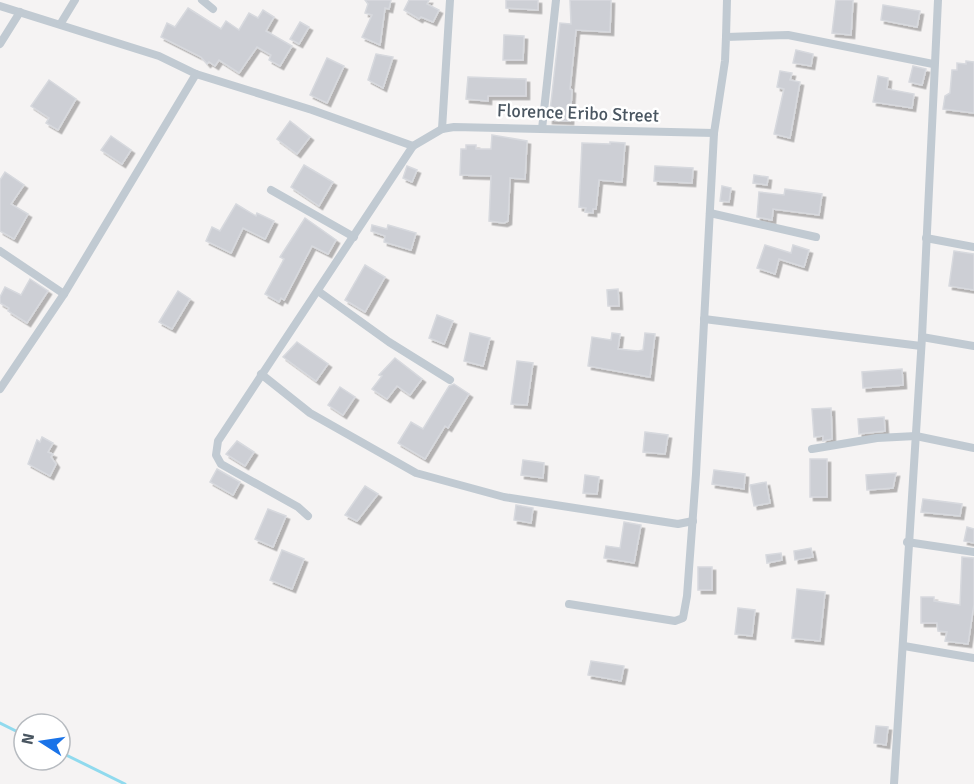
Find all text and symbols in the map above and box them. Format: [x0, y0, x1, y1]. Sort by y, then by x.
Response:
street label: Florence Eribo Street [497, 99, 659, 127]
north arrow [12, 712, 72, 772]
text: N [17, 732, 39, 747]

